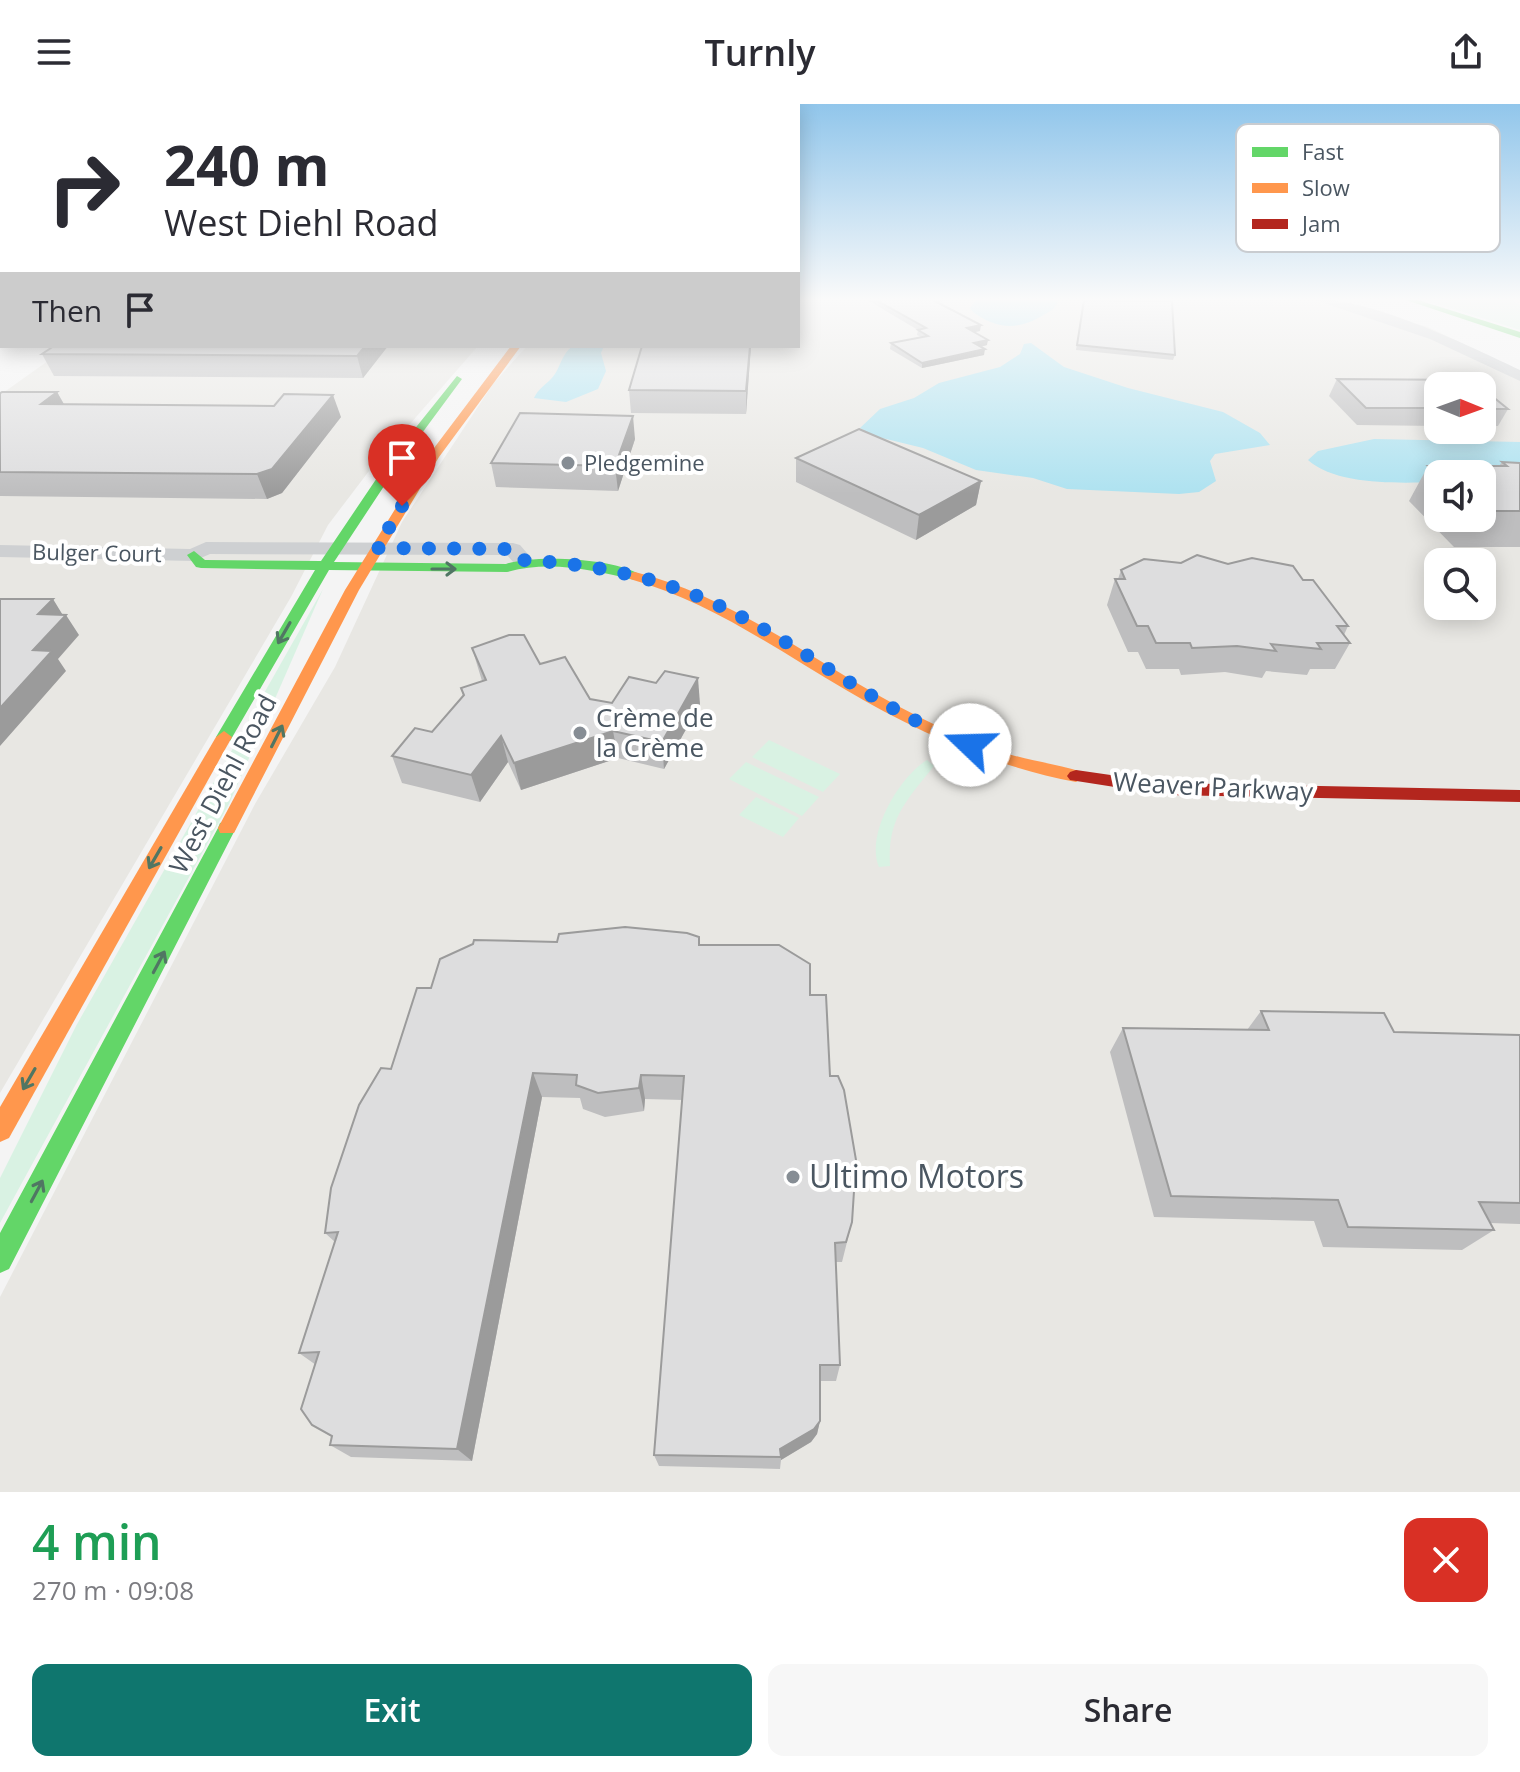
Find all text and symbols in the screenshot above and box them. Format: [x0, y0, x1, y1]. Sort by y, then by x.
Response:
text: Turnly [705, 28, 815, 77]
icon: menu [32, 30, 76, 74]
icon: share [1444, 30, 1488, 74]
legend [1236, 124, 1500, 252]
text: 240 m [164, 126, 330, 202]
icon: right [32, 136, 136, 240]
text: Fast [1302, 136, 1344, 166]
text: Slow [1302, 172, 1350, 202]
text: West Diehl Road [164, 198, 439, 247]
text: Jam [1300, 208, 1341, 238]
icon: arrive [118, 288, 162, 332]
text: Then [32, 290, 102, 331]
north arrow [1424, 372, 1496, 444]
map controls [1424, 372, 1496, 620]
pin [368, 424, 436, 506]
icon: arrive [380, 436, 424, 480]
place label: Pledgemine [584, 447, 705, 477]
marker: Pledgemine [559, 454, 577, 472]
button: sound [1424, 460, 1496, 532]
street label: Bulger Court [32, 536, 162, 568]
button: search [1424, 548, 1496, 620]
one-way arrow [430, 561, 457, 577]
one-way arrow [276, 620, 291, 644]
street label: West Diehl Road [160, 688, 285, 880]
place label: Crème de la Crème [596, 699, 714, 765]
position arrow [928, 703, 1012, 787]
one-way arrow [270, 724, 286, 748]
marker: Crème de la Crème [571, 724, 589, 742]
street label: Weaver Parkway [1112, 763, 1315, 809]
one-way arrow [147, 846, 163, 869]
one-way arrow [151, 950, 167, 974]
one-way arrow [21, 1067, 36, 1091]
place label: Ultimo Motors [809, 1154, 1024, 1197]
marker: Ultimo Motors [784, 1168, 802, 1186]
one-way arrow [29, 1180, 45, 1204]
text: 4 min [32, 1509, 162, 1574]
button: close [1404, 1518, 1488, 1602]
text: 270 m · 09:08 [32, 1572, 194, 1608]
button: Exit [32, 1664, 752, 1756]
button: Share [768, 1664, 1488, 1756]

